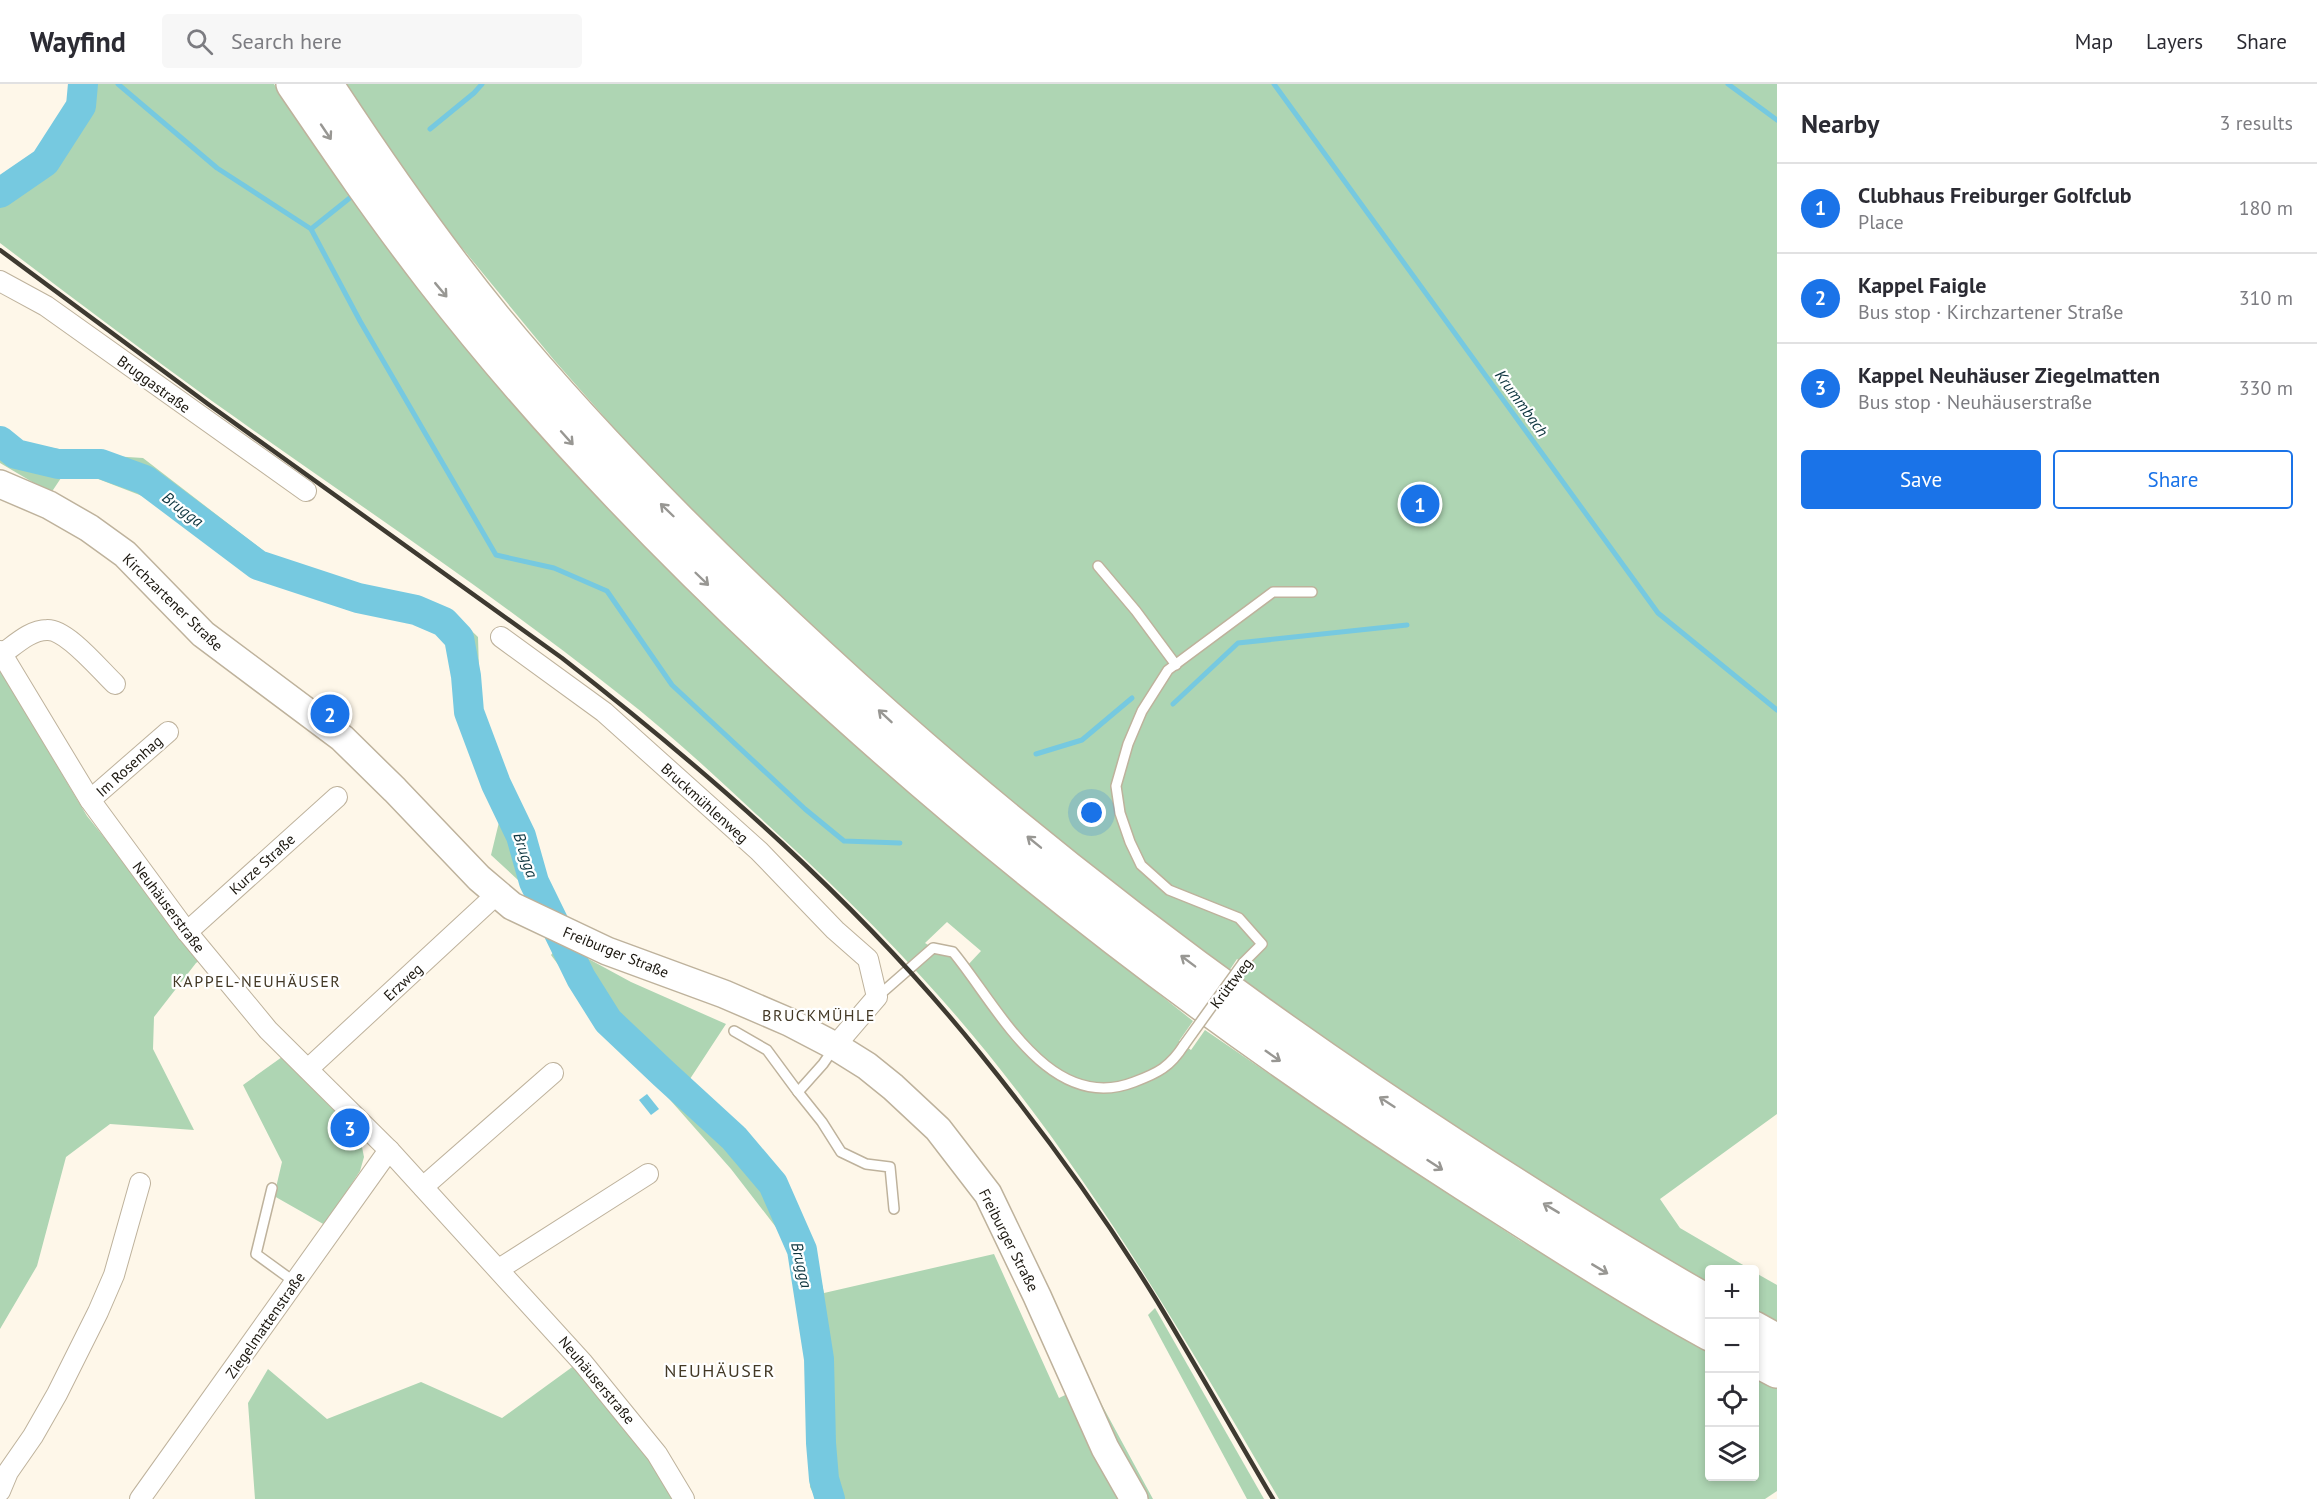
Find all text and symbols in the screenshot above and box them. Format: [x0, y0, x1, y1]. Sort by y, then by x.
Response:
search box [162, 14, 582, 68]
text: Wayfind [30, 23, 126, 60]
icon: search [183, 25, 216, 58]
text: Search here [231, 27, 342, 55]
text: Map [2075, 28, 2113, 55]
text: Layers [2146, 28, 2203, 55]
text: Share [2236, 28, 2287, 55]
text: Nearby [1801, 107, 1879, 140]
text: 3 results [2220, 110, 2293, 136]
one-way arrow [320, 124, 332, 140]
text: Clubhaus Freiburger Golfclub [1858, 181, 2132, 209]
text: 1 [1815, 195, 1826, 221]
text: 180 m [2239, 195, 2293, 221]
text: Place [1858, 209, 1904, 235]
text: Kappel Faigle [1858, 271, 1987, 299]
one-way arrow [434, 282, 448, 297]
text: 2 [1815, 285, 1826, 311]
text: 310 m [2239, 285, 2293, 311]
text: Bus stop · Kirchzartener Straße [1858, 299, 2123, 325]
street label: Bruggastraße [114, 351, 194, 417]
text: Kappel Neuhäuser Ziegelmatten [1858, 361, 2160, 389]
water label: Krummbach [1491, 366, 1553, 440]
text: 3 [1815, 375, 1826, 401]
text: 330 m [2239, 375, 2293, 401]
text: Bus stop · Neuhäuserstraße [1858, 389, 2092, 415]
one-way arrow [560, 431, 574, 446]
button: Save [1801, 450, 2041, 509]
button: Share [2053, 450, 2293, 509]
pin: 1 [1400, 482, 1440, 526]
water label: Brugga [159, 487, 208, 531]
one-way arrow [660, 502, 675, 517]
street label: Kirchzartener Straße [119, 549, 227, 655]
one-way arrow [694, 572, 709, 587]
pin: 2 [310, 692, 350, 736]
one-way arrow [878, 709, 893, 723]
street label: Im Rosenhag [92, 731, 166, 801]
street label: Bruckmühlenweg [657, 759, 753, 847]
your location [1077, 798, 1106, 827]
street label: Kurze Straße [225, 829, 299, 899]
water label: Brugga [509, 830, 543, 880]
one-way arrow [1026, 835, 1042, 848]
street label: Neuhäuserstraße [129, 858, 209, 956]
street label: Freiburger Straße [560, 922, 672, 982]
street label: Krüttweg [1206, 954, 1256, 1012]
one-way arrow [1181, 955, 1197, 967]
street label: Erzweg [380, 959, 426, 1005]
district label: KAPPEL-NEUHÄUSER [173, 971, 341, 991]
district label: BRUCKMÜHLE [762, 1005, 876, 1025]
one-way arrow [1264, 1050, 1280, 1062]
one-way arrow [1380, 1096, 1396, 1108]
pin: 3 [330, 1106, 370, 1150]
one-way arrow [1426, 1158, 1443, 1171]
street label: Freiburger Straße [975, 1185, 1043, 1295]
one-way arrow [1543, 1201, 1560, 1213]
water label: Brugga [787, 1240, 817, 1290]
one-way arrow [1591, 1263, 1608, 1275]
map controls [1705, 1265, 1759, 1481]
button: + [1705, 1265, 1759, 1319]
street label: Ziegelmattenstraße [221, 1268, 309, 1382]
button: − [1705, 1319, 1759, 1373]
street label: Neuhäuserstraße [555, 1332, 639, 1428]
district label: NEUHÄUSER [664, 1359, 776, 1382]
button: locate [1705, 1373, 1759, 1427]
button: layers [1705, 1427, 1759, 1481]

